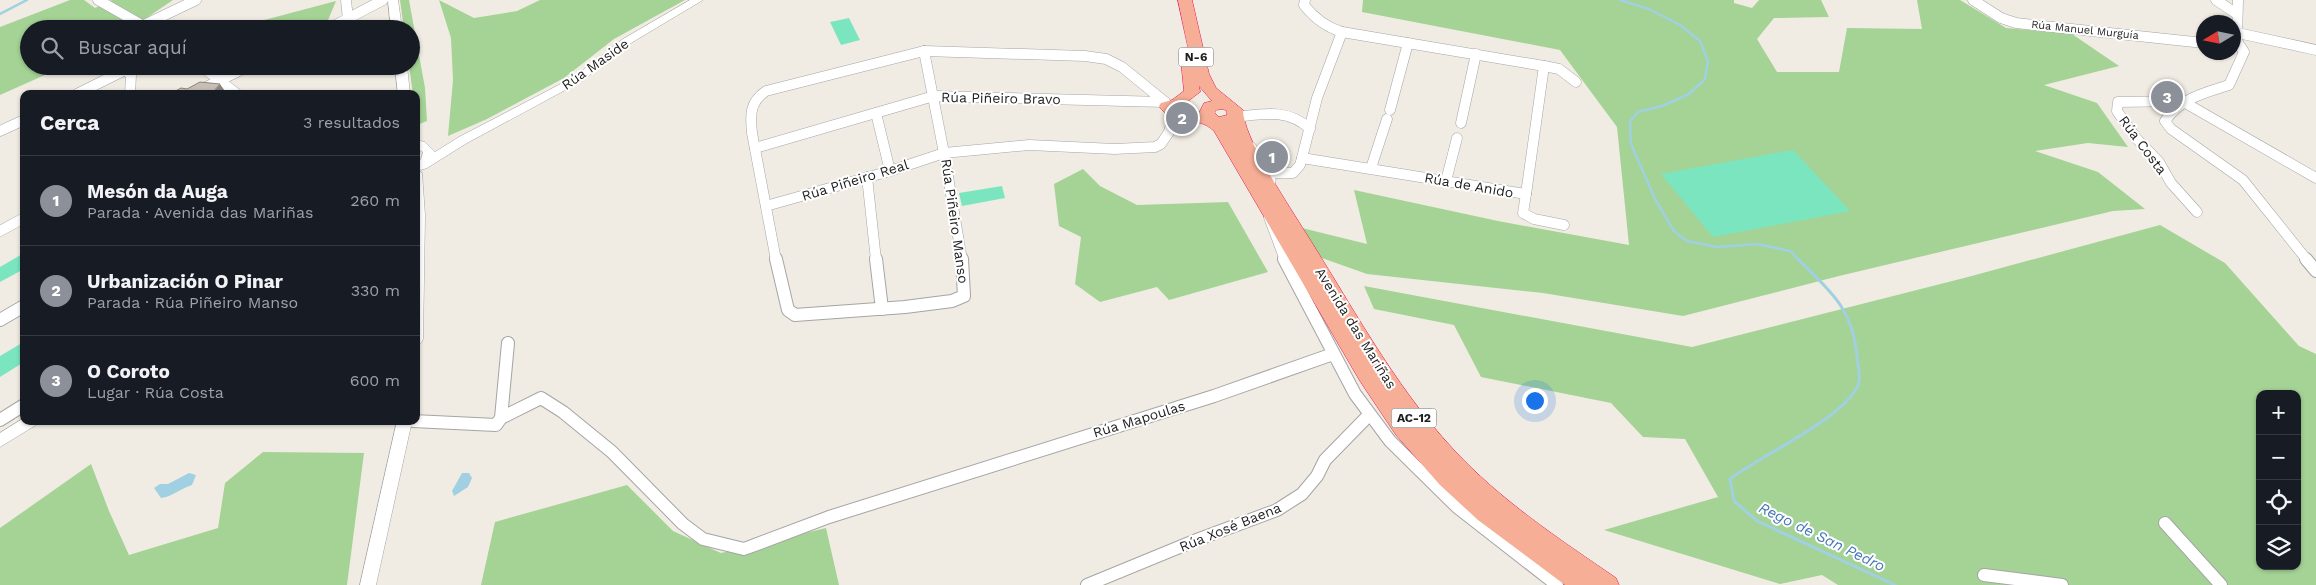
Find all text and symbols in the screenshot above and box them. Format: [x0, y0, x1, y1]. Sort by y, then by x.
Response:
north arrow [2196, 15, 2241, 60]
street label: Rúa Manuel Murguía [2031, 18, 2139, 42]
search box [20, 20, 420, 75]
icon: search [38, 34, 66, 62]
street label: Rúa Maside [558, 35, 632, 93]
text: Buscar aquí [78, 36, 187, 59]
road number: N-6 [1178, 48, 1214, 66]
pin: 3 [2151, 78, 2183, 116]
street label: Rúa Piñeiro Bravo [941, 89, 1061, 107]
pin: 2 [1166, 99, 1198, 137]
text: Cerca [40, 110, 99, 135]
street label: Rúa Costa [2116, 112, 2170, 178]
text: 3 resultados [303, 113, 400, 132]
pin: 1 [1256, 138, 1288, 176]
street label: Rúa Piñeiro Real [800, 156, 911, 204]
street label: Rúa Piñeiro Manso [938, 158, 972, 284]
street label: Rúa de Anido [1423, 169, 1515, 201]
text: Mesón da Auga [87, 180, 228, 203]
text: 1 [53, 191, 59, 210]
text: 260 m [350, 191, 400, 210]
text: Parada · Avenida das Mariñas [87, 203, 313, 222]
street label: Avenida das Mariñas [1312, 265, 1400, 391]
text: Urbanización O Pinar [87, 270, 283, 293]
text: 2 [51, 281, 61, 300]
text: 330 m [351, 281, 400, 300]
text: Parada · Rúa Piñeiro Manso [87, 293, 298, 312]
text: O Coroto [87, 360, 170, 383]
text: 3 [51, 371, 61, 390]
text: 600 m [350, 371, 400, 390]
text: Lugar · Rúa Costa [87, 383, 224, 402]
your location [1522, 388, 1548, 414]
map controls [2256, 390, 2301, 570]
button: + [2256, 390, 2301, 435]
street label: Rúa Mapoulas [1091, 397, 1187, 441]
road number: AC-12 [1392, 408, 1436, 428]
button: − [2256, 435, 2301, 480]
button: locate [2256, 480, 2301, 525]
street label: Rúa Xosé Baena [1177, 499, 1283, 555]
water label: Rego de San Pedro [1756, 499, 1888, 575]
button: layers [2256, 525, 2301, 570]

